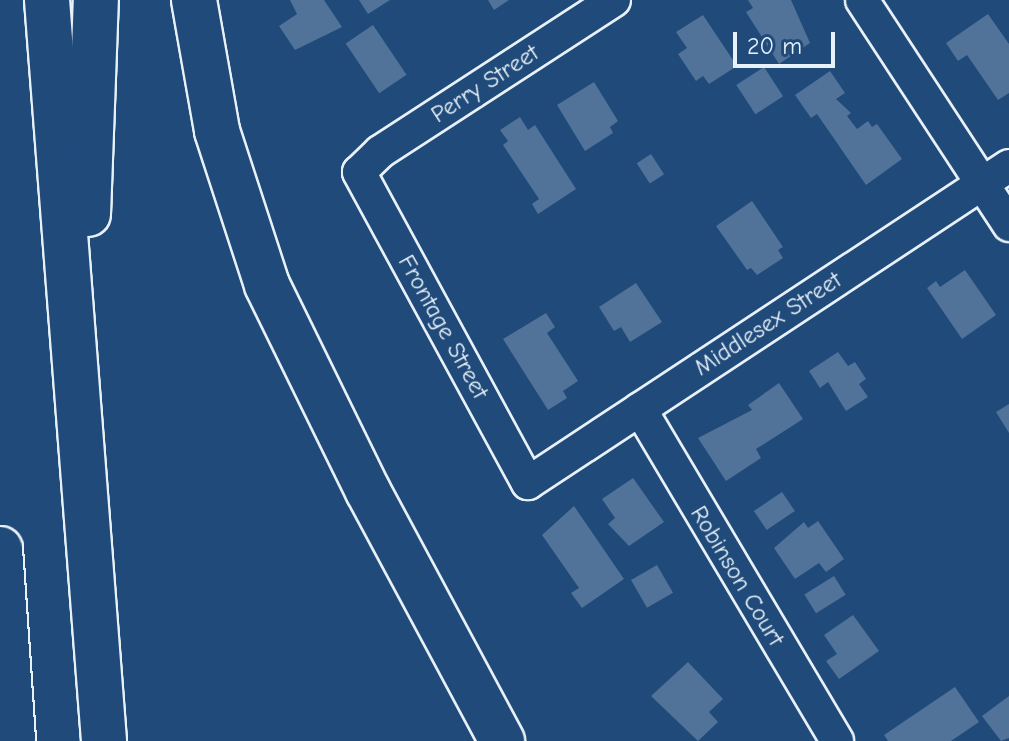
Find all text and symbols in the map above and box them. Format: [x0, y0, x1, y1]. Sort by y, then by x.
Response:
scale bar [737, 16, 839, 66]
text: 20 m [747, 32, 802, 60]
street label: Perry Street [426, 39, 544, 129]
street label: Frontage Street [392, 250, 494, 404]
street label: Middlesex Street [689, 266, 847, 382]
street label: Robinson Court [684, 501, 790, 651]

